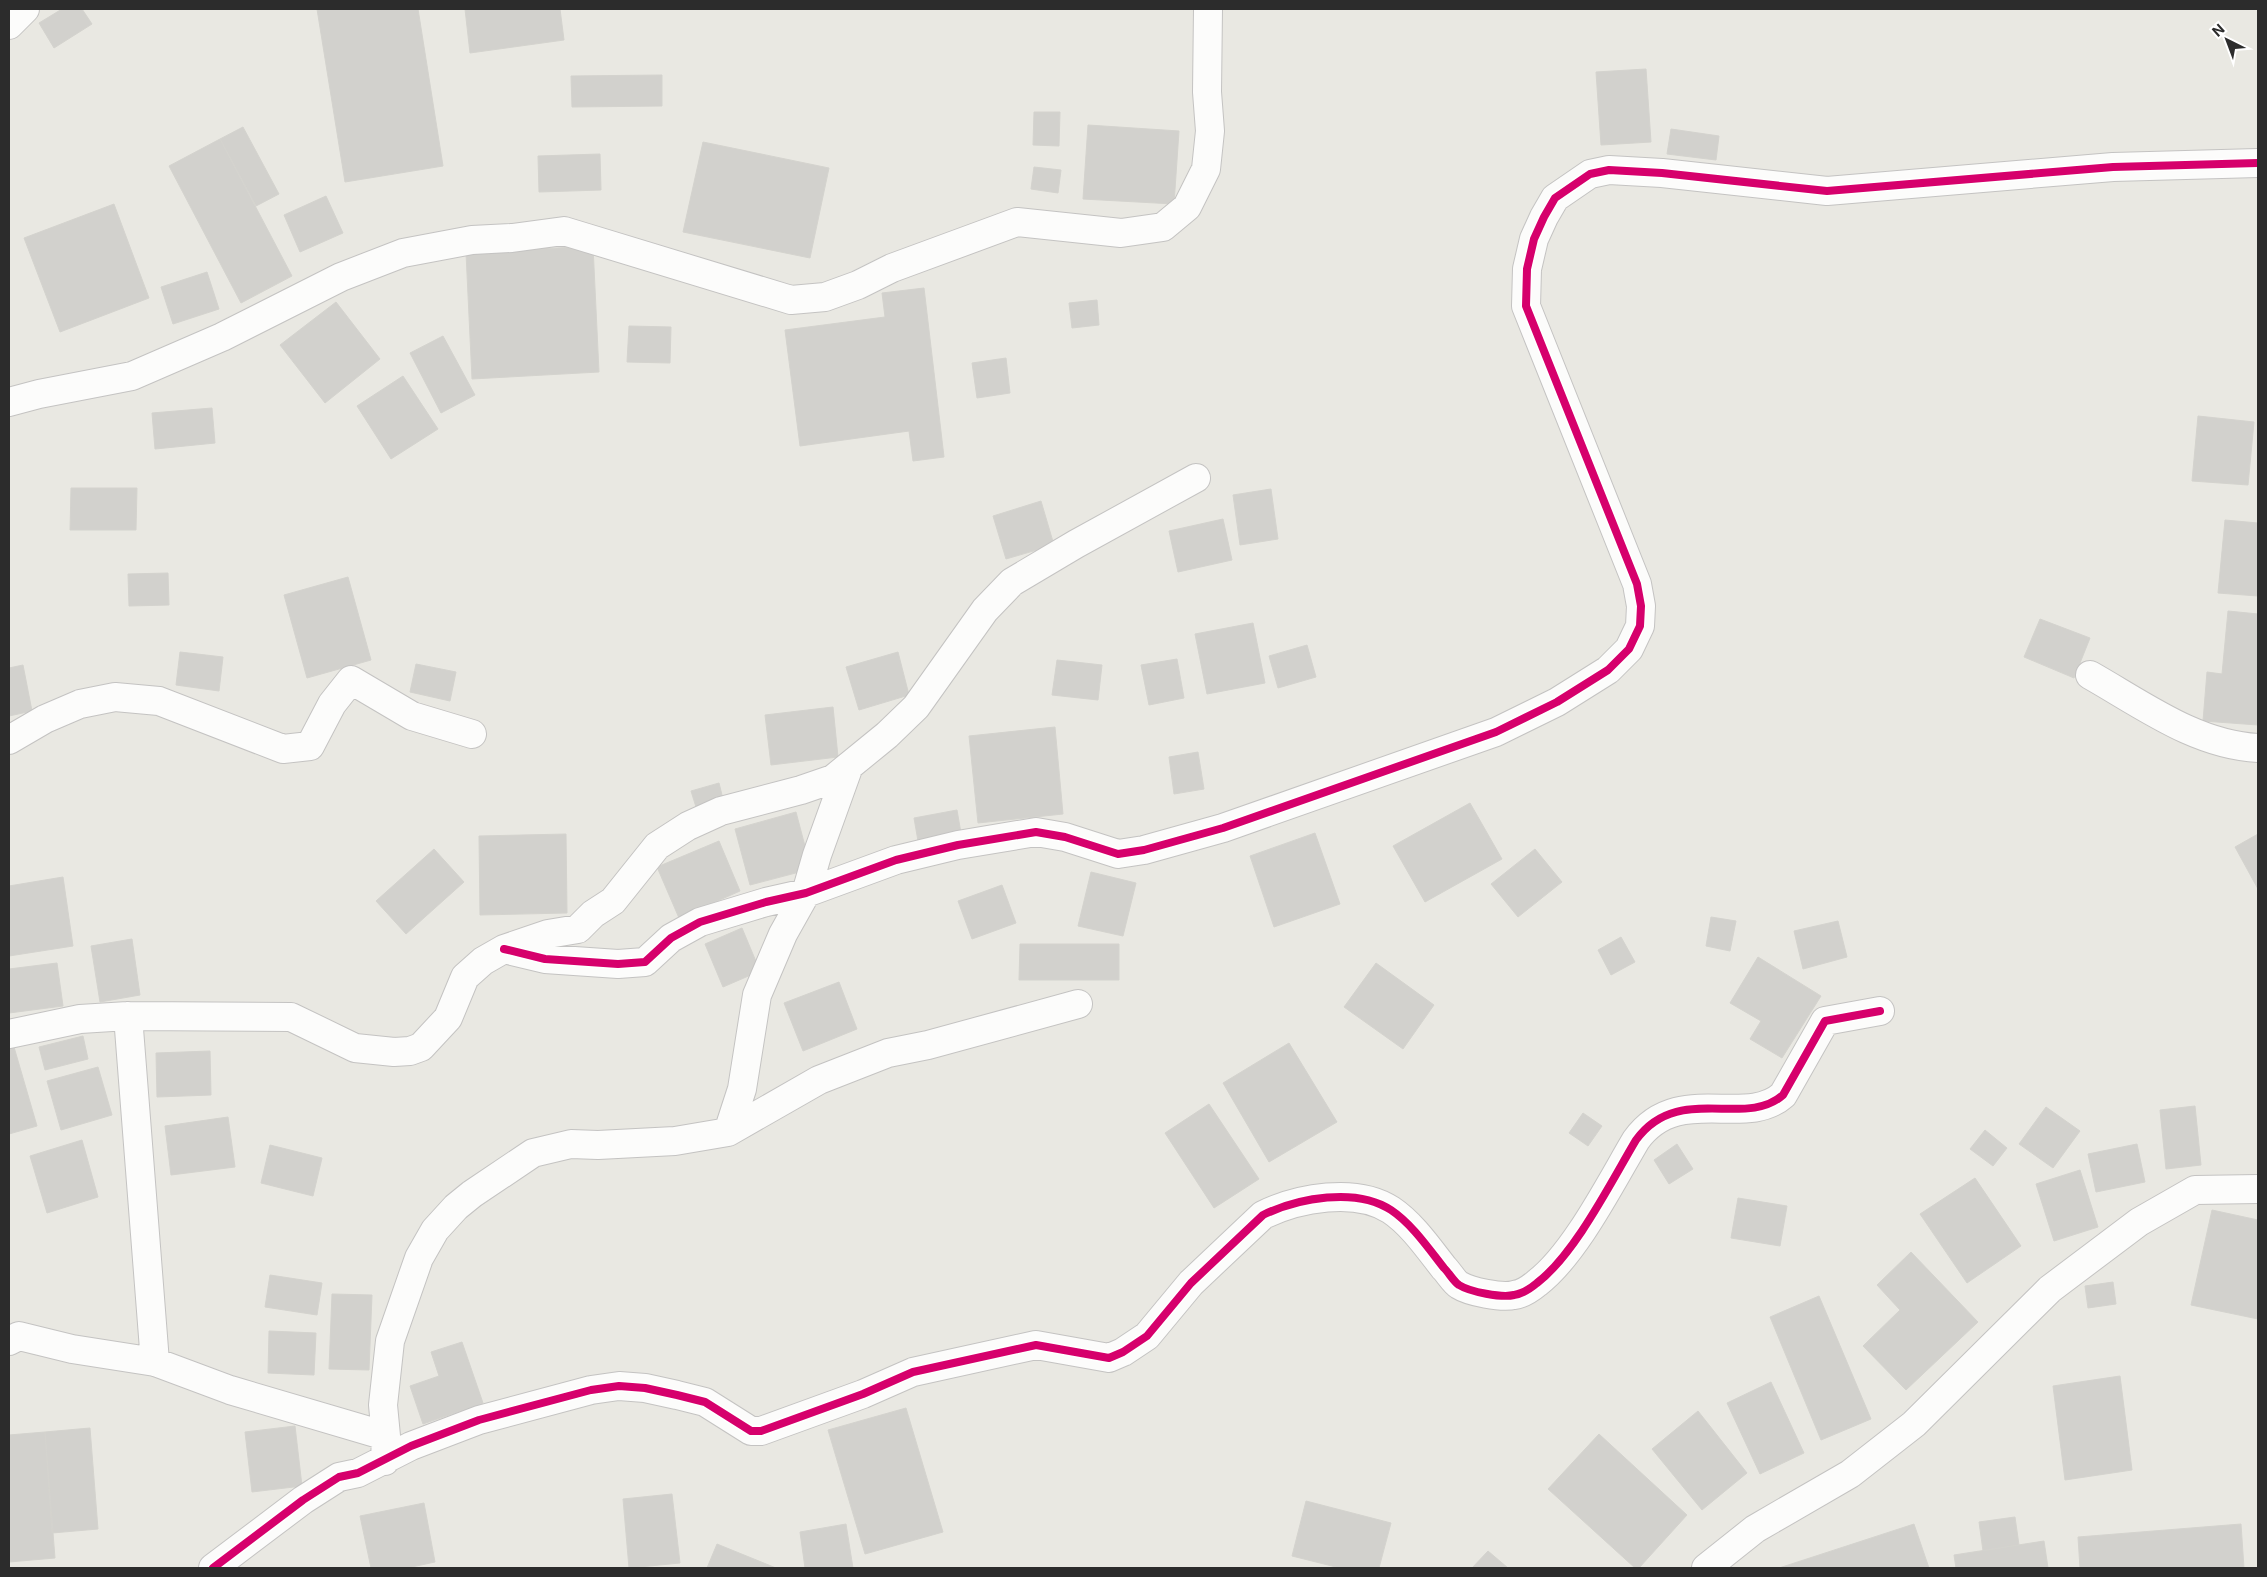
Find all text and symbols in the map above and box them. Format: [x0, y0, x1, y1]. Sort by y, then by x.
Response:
north arrow [2202, 15, 2252, 65]
text: N [2208, 20, 2228, 40]

